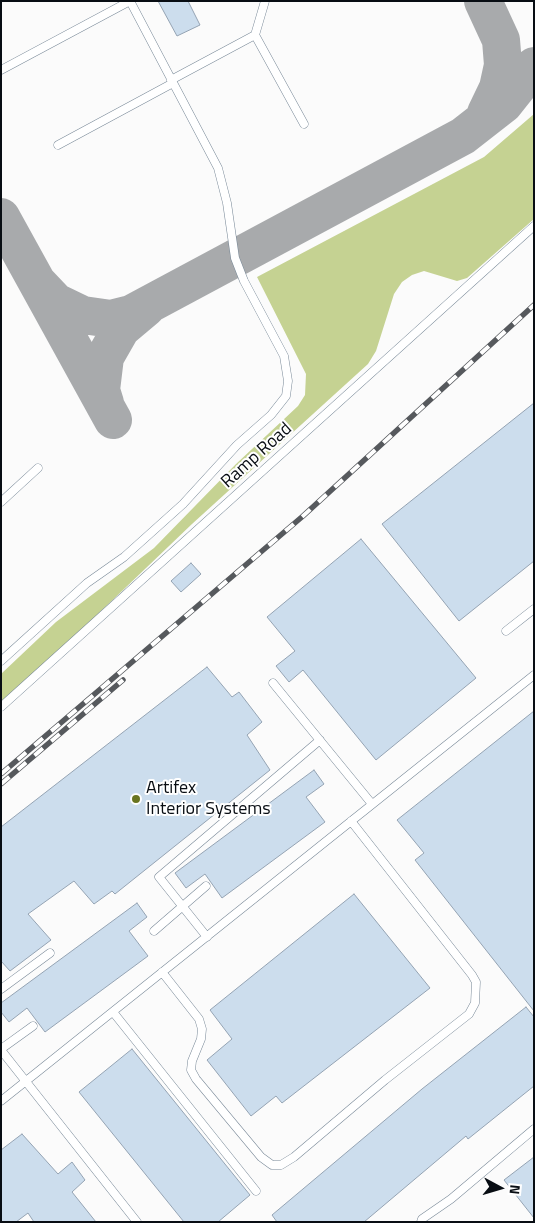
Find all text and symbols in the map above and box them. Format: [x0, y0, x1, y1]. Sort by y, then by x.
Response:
street label: Ramp Road [217, 419, 297, 493]
place label: Artifex Interior Systems [146, 778, 271, 821]
marker: Artifex Interior Systems [130, 793, 142, 805]
north arrow [475, 1163, 525, 1213]
text: N [504, 1184, 526, 1196]

